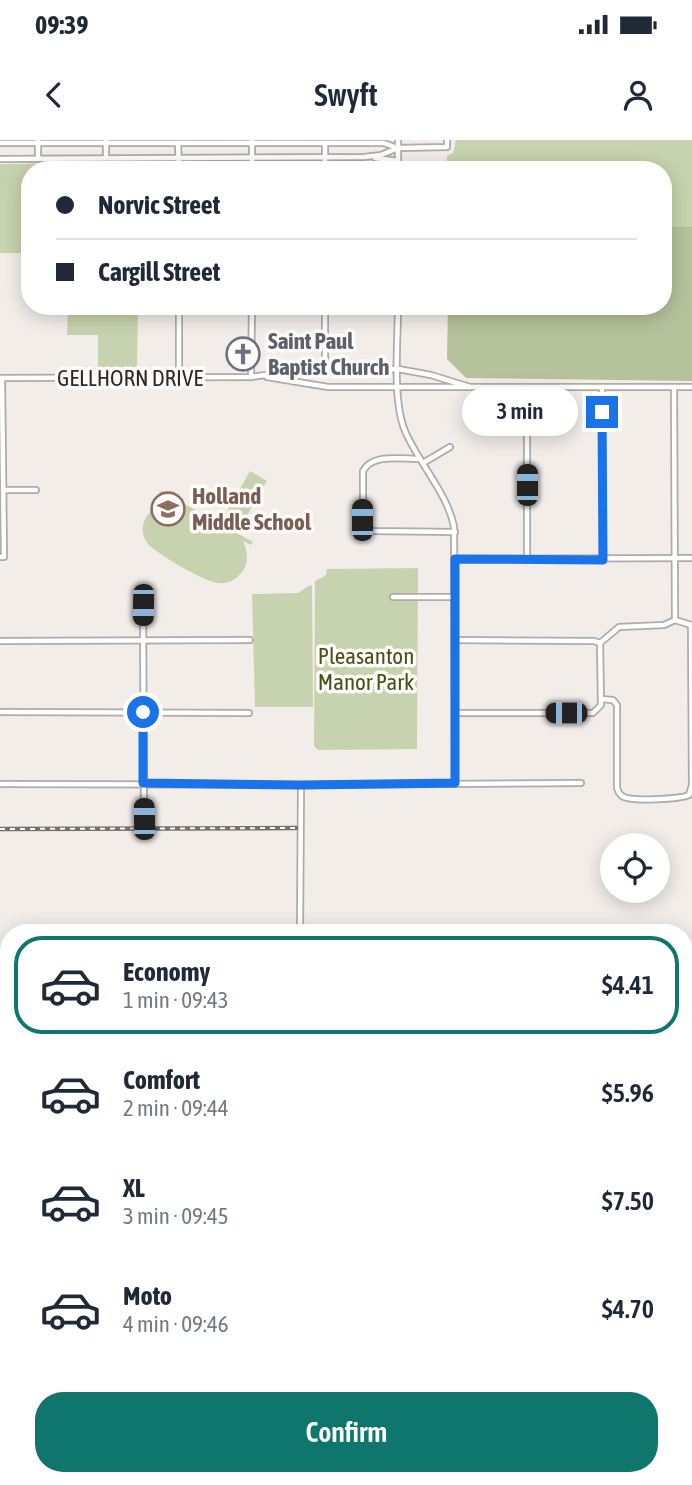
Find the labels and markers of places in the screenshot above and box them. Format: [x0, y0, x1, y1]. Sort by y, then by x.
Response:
place label: Saint Paul Baptist Church [268, 328, 389, 380]
church icon: Saint Paul Baptist Church [224, 335, 262, 373]
place label: Holland Middle School [192, 483, 312, 535]
school or university icon: Holland Middle School [149, 490, 187, 528]

